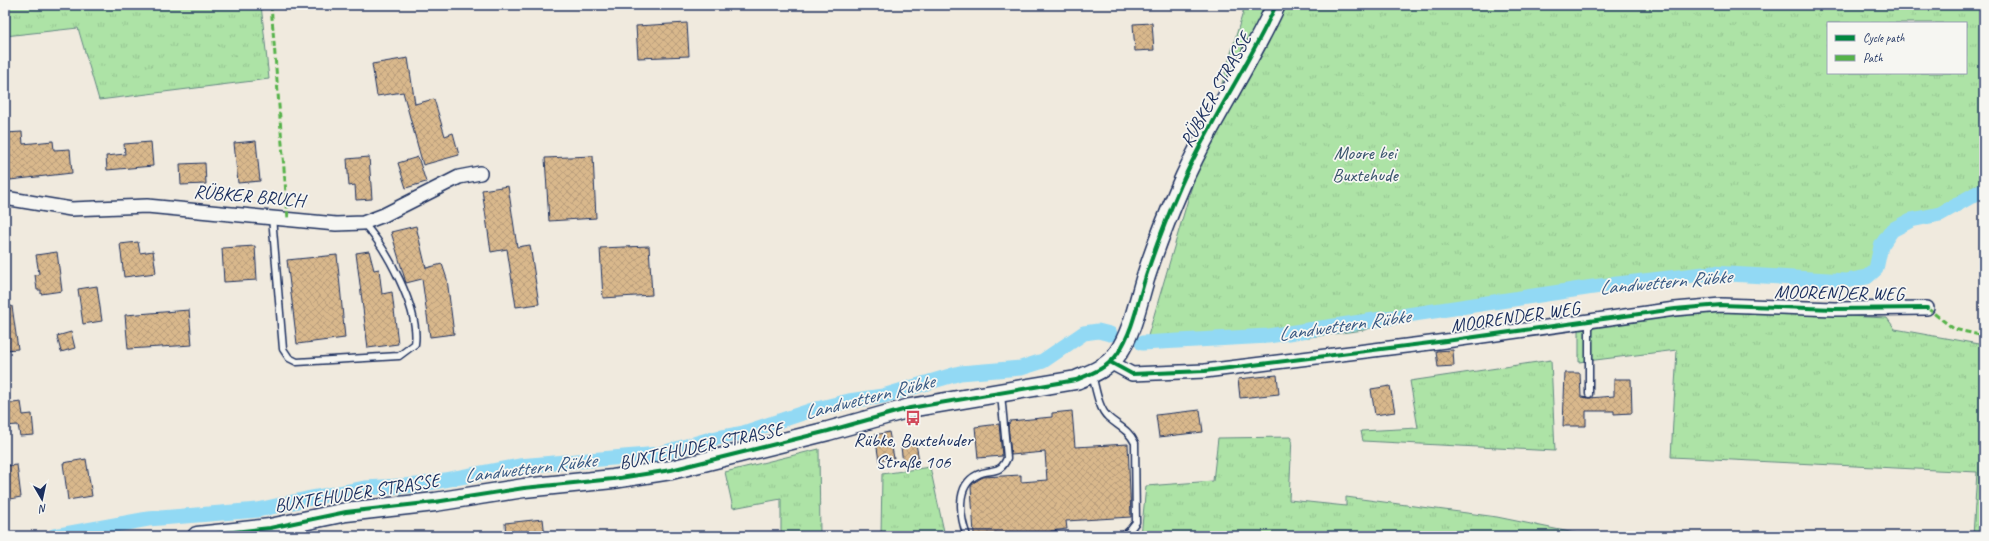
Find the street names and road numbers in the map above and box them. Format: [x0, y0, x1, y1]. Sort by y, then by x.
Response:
street label: RÜBKER STRASSE [1175, 26, 1259, 151]
street label: RÜBKER BRUCH [193, 179, 309, 213]
street label: MOORENDER WEG [1774, 280, 1907, 306]
street label: MOORENDER WEG [1449, 296, 1584, 338]
street label: BUXTEHUDER STRASSE [617, 416, 788, 475]
street label: BUXTEHUDER STRASSE [273, 468, 444, 518]

